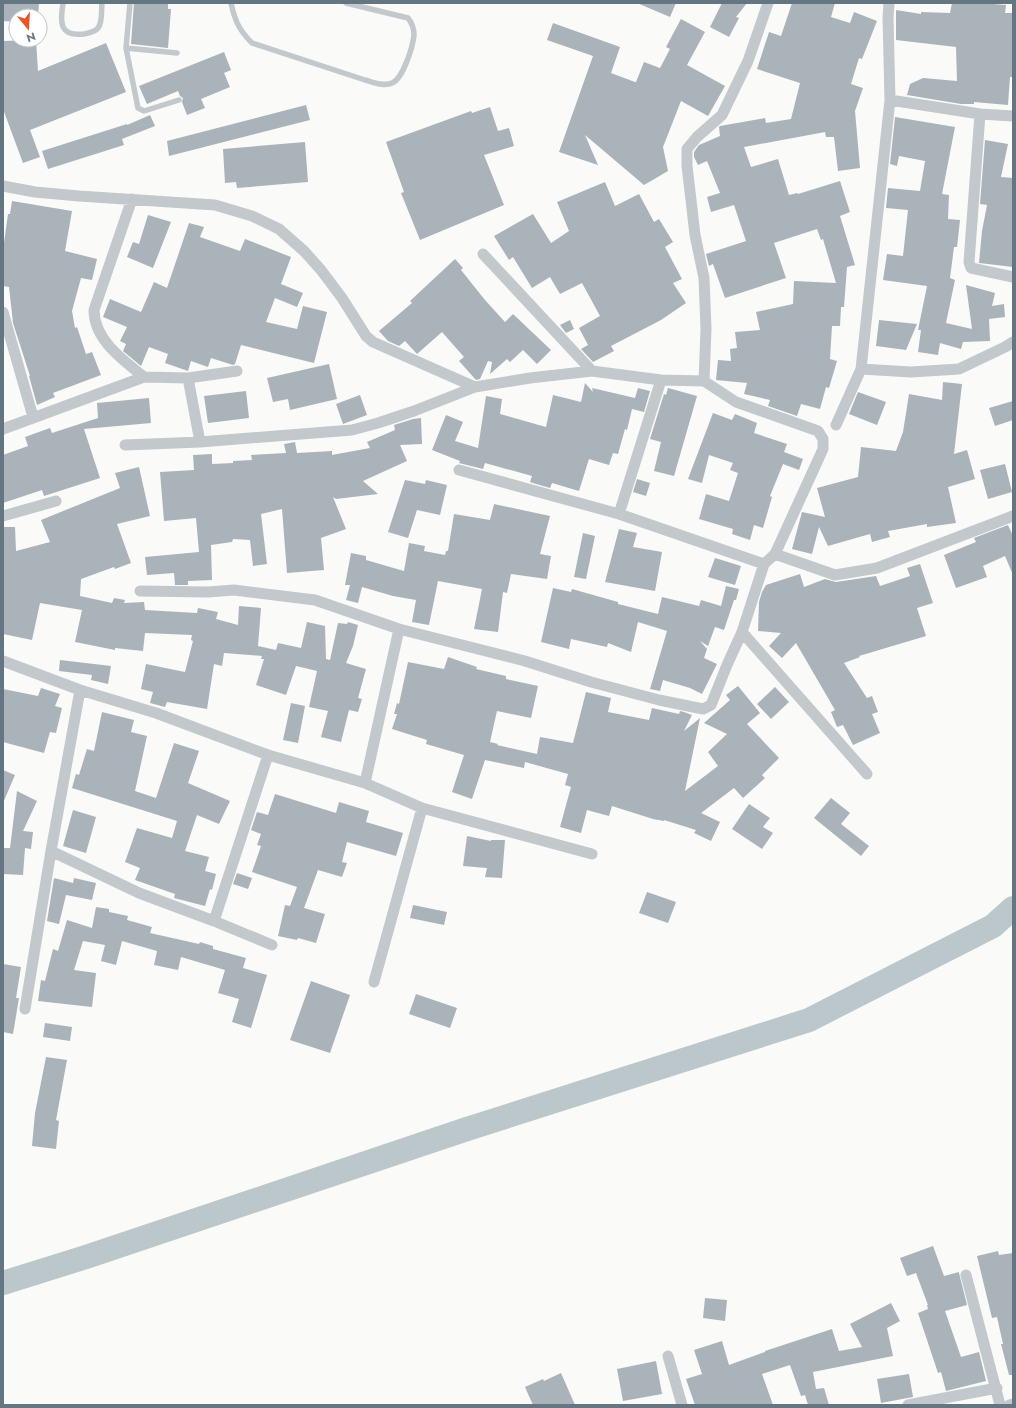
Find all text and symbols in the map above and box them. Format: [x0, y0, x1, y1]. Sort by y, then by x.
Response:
north arrow [8, 8, 48, 48]
text: N [24, 29, 38, 46]

